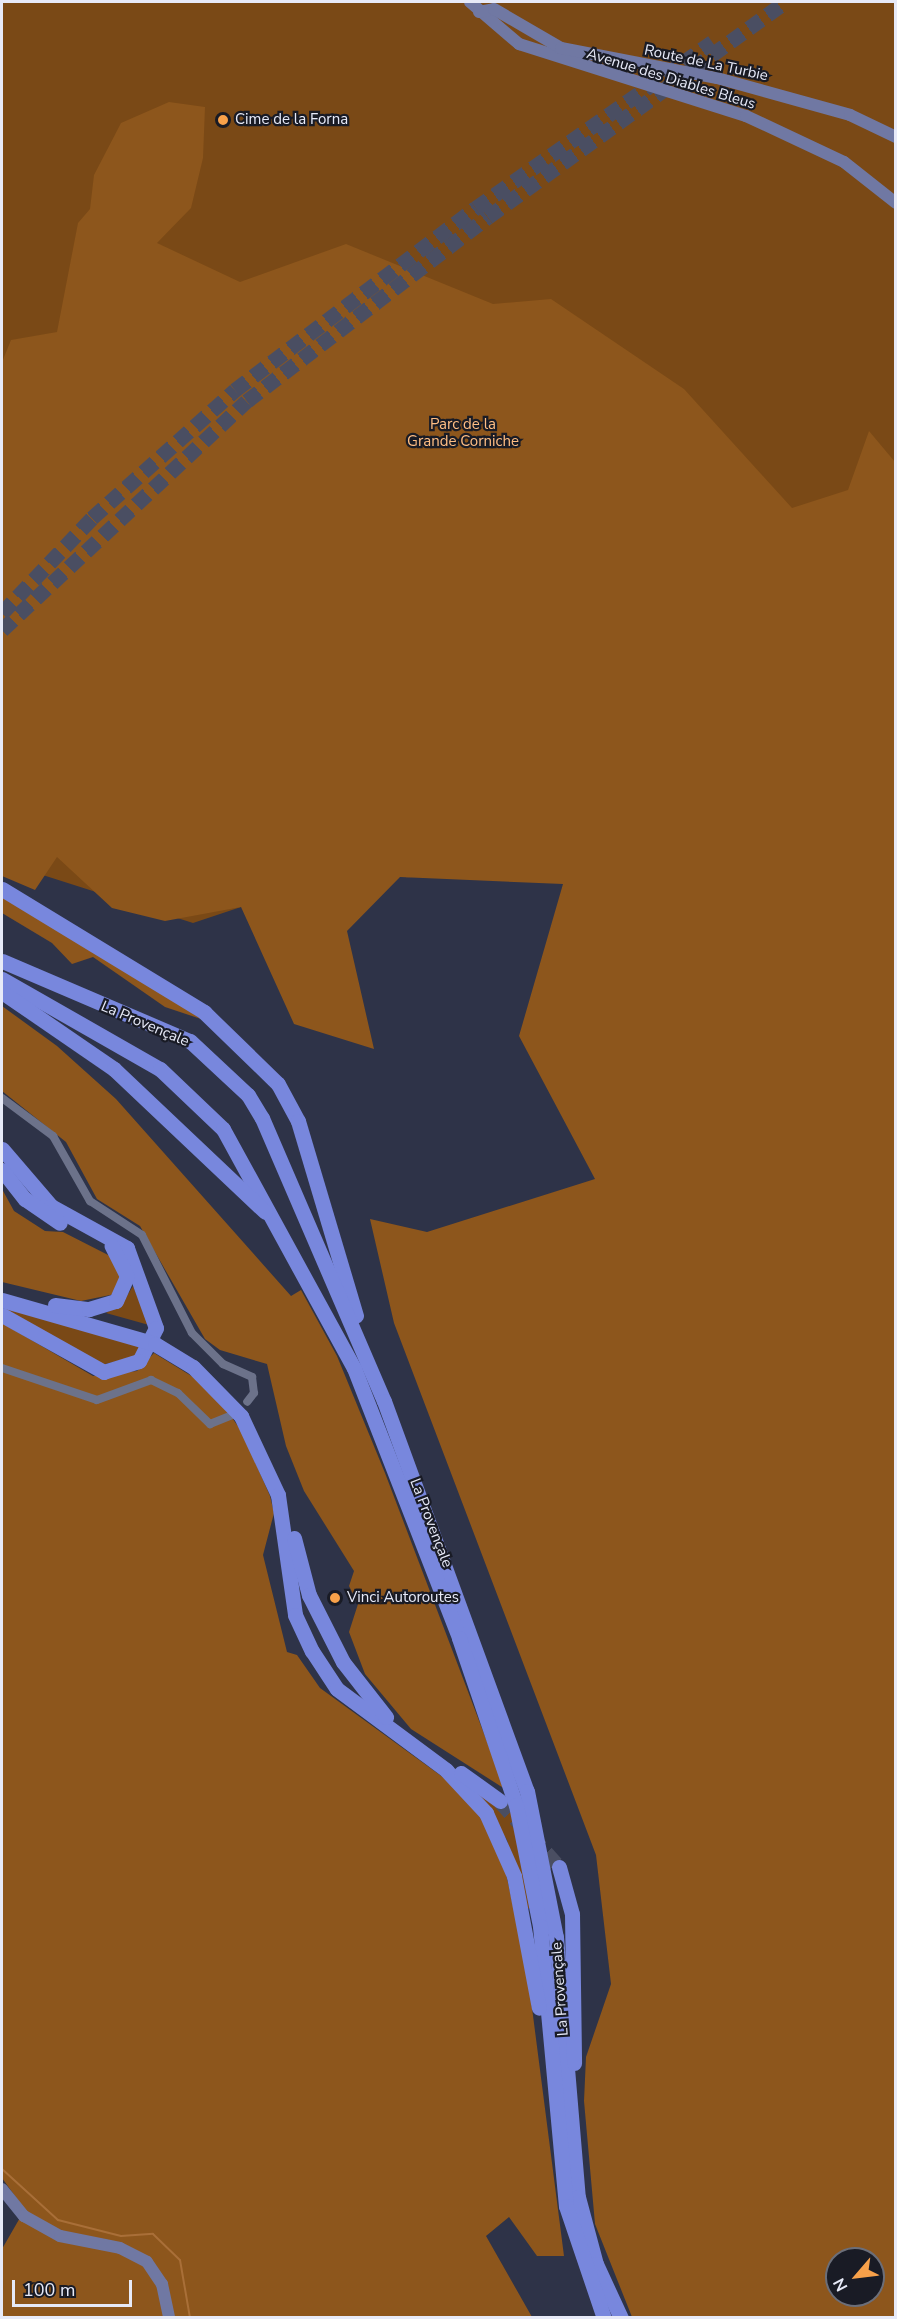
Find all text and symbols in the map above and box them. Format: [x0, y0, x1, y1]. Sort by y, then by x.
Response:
street label: Route de La Turbie [642, 41, 770, 85]
street label: Avenue des Diables Bleus [584, 45, 758, 113]
place label: Cime de la Forna [235, 111, 348, 129]
marker: Cime de la Forna [216, 113, 230, 127]
park label: Parc de la Grande Corniche [407, 415, 519, 450]
street label: La Provençale [98, 997, 192, 1051]
street label: La Provençale [406, 1476, 456, 1570]
place label: Vinci Autoroutes [347, 1589, 459, 1607]
marker: Vinci Autoroutes [328, 1591, 342, 1605]
street label: La Provençale [548, 1941, 572, 2037]
north arrow [825, 2247, 885, 2307]
scale bar [15, 2268, 135, 2306]
text: N [828, 2274, 853, 2295]
text: 100 m [23, 2278, 75, 2302]

